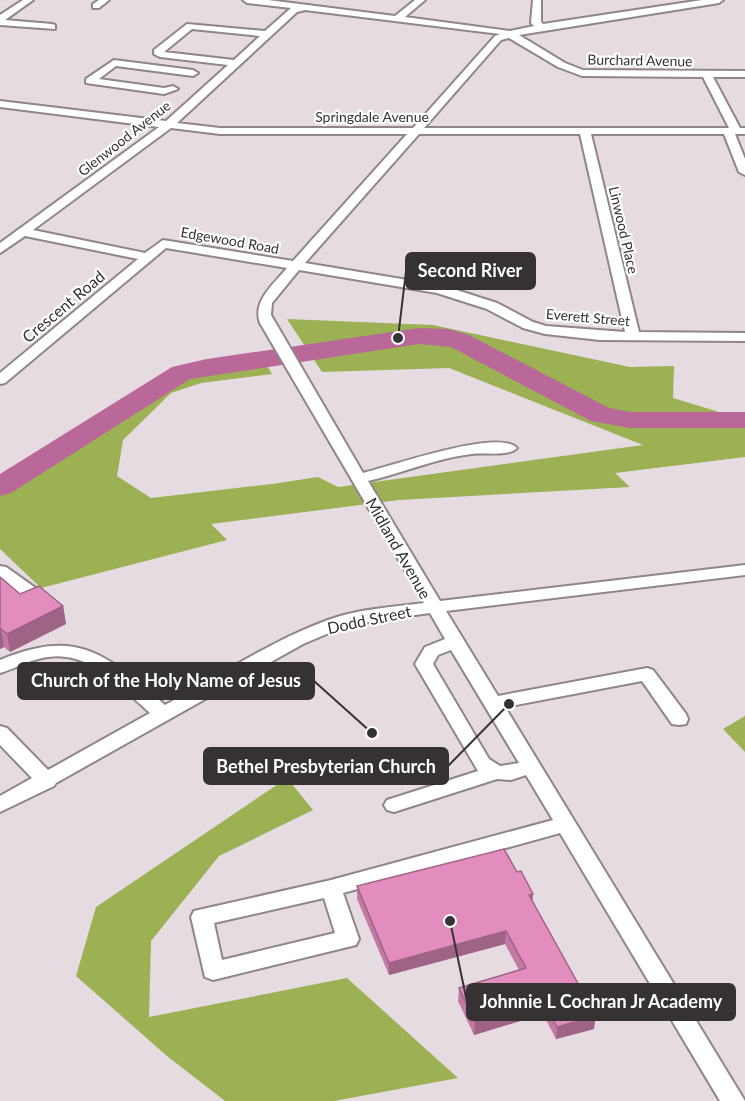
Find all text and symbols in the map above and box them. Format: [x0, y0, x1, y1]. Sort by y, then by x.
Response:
street label: Burchard Avenue [587, 51, 693, 69]
street label: Glenwood Avenue [74, 97, 174, 179]
street label: Springdale Avenue [315, 108, 429, 125]
street label: Linwood Place [606, 185, 642, 275]
street label: Edgewood Road [180, 223, 280, 257]
callout: Second River [406, 253, 535, 289]
text: Second River [418, 259, 523, 281]
street label: Crescent Road [18, 266, 108, 346]
street label: Everett Street [545, 305, 631, 329]
street label: Midland Avenue [362, 494, 436, 602]
street label: Dodd Street [325, 601, 413, 637]
callout: Church of the Holy Name of Jesus [18, 663, 314, 699]
text: Church of the Holy Name of Jesus [31, 669, 301, 691]
callout: Bethel Presbyterian Church [204, 748, 448, 784]
text: Bethel Presbyterian Church [216, 755, 436, 777]
callout: Johnnie L Cochran Jr Academy [467, 984, 735, 1020]
text: Johnnie L Cochran Jr Academy [480, 990, 723, 1012]

